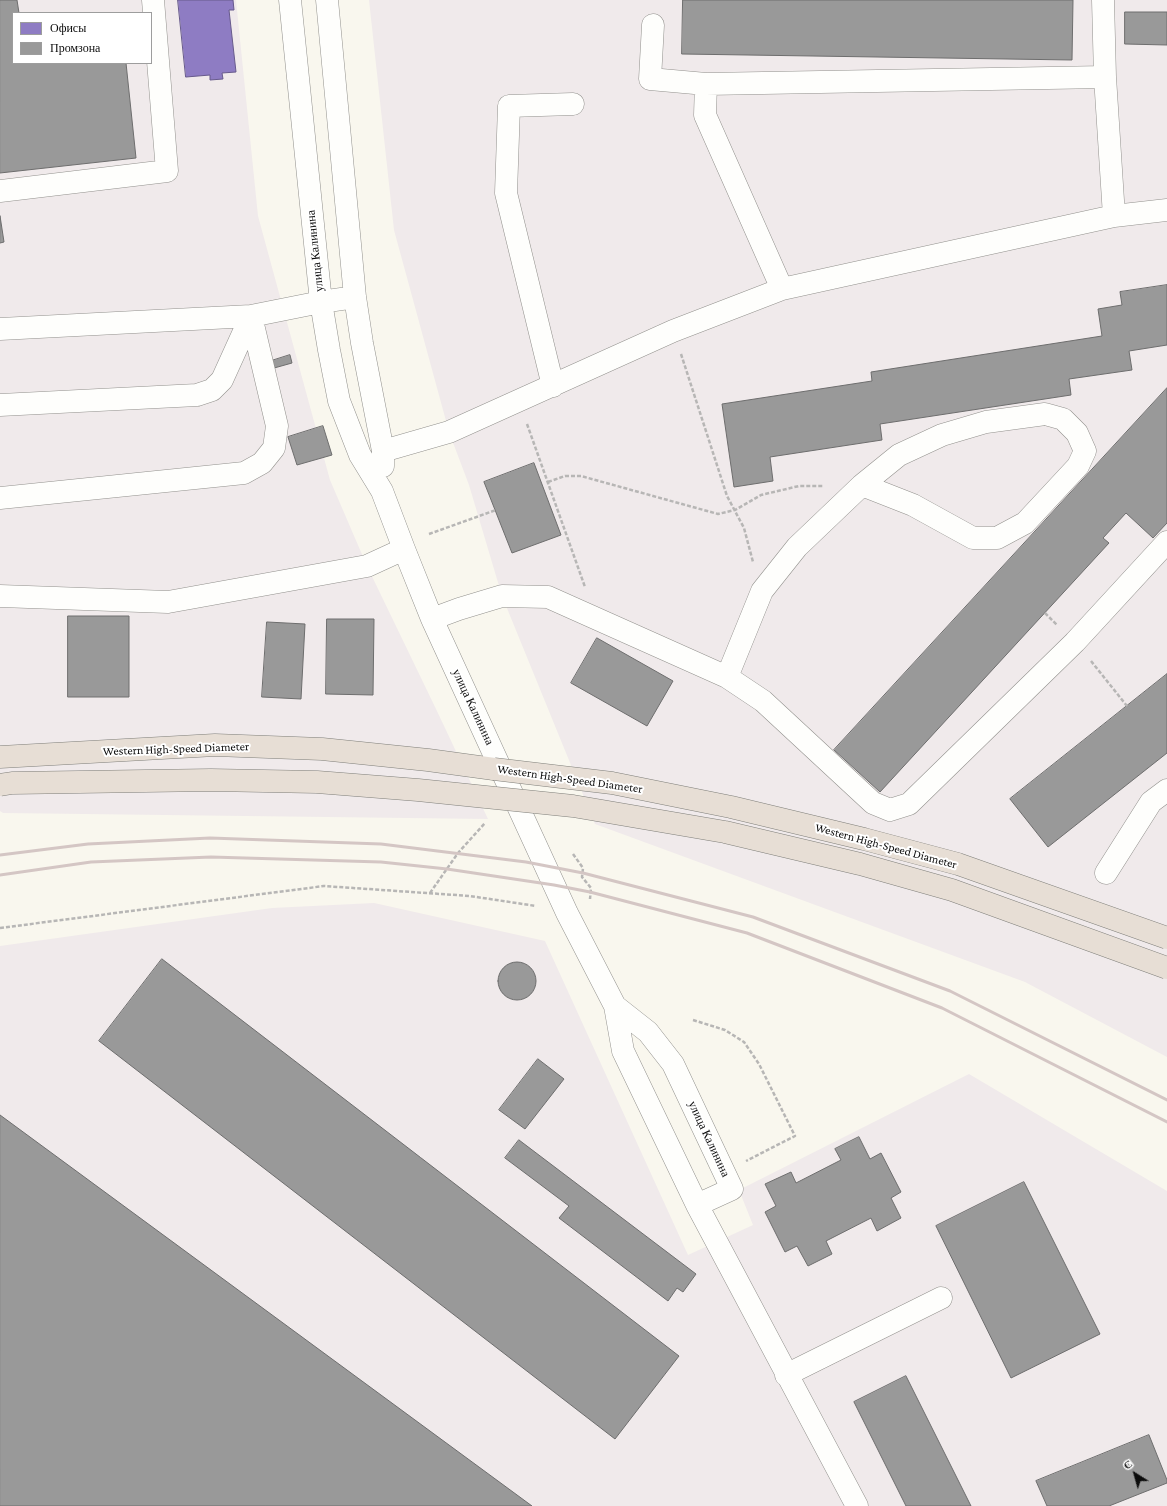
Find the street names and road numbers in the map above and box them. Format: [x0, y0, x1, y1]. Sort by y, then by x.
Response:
street label: улица Калинина [304, 209, 326, 293]
street label: улица Калинина [449, 667, 497, 747]
street label: Western High-Speed Diameter [103, 739, 249, 759]
street label: Western High-Speed Diameter [497, 762, 643, 796]
street label: Western High-Speed Diameter [813, 820, 959, 872]
street label: улица Калинина [685, 1099, 733, 1179]

